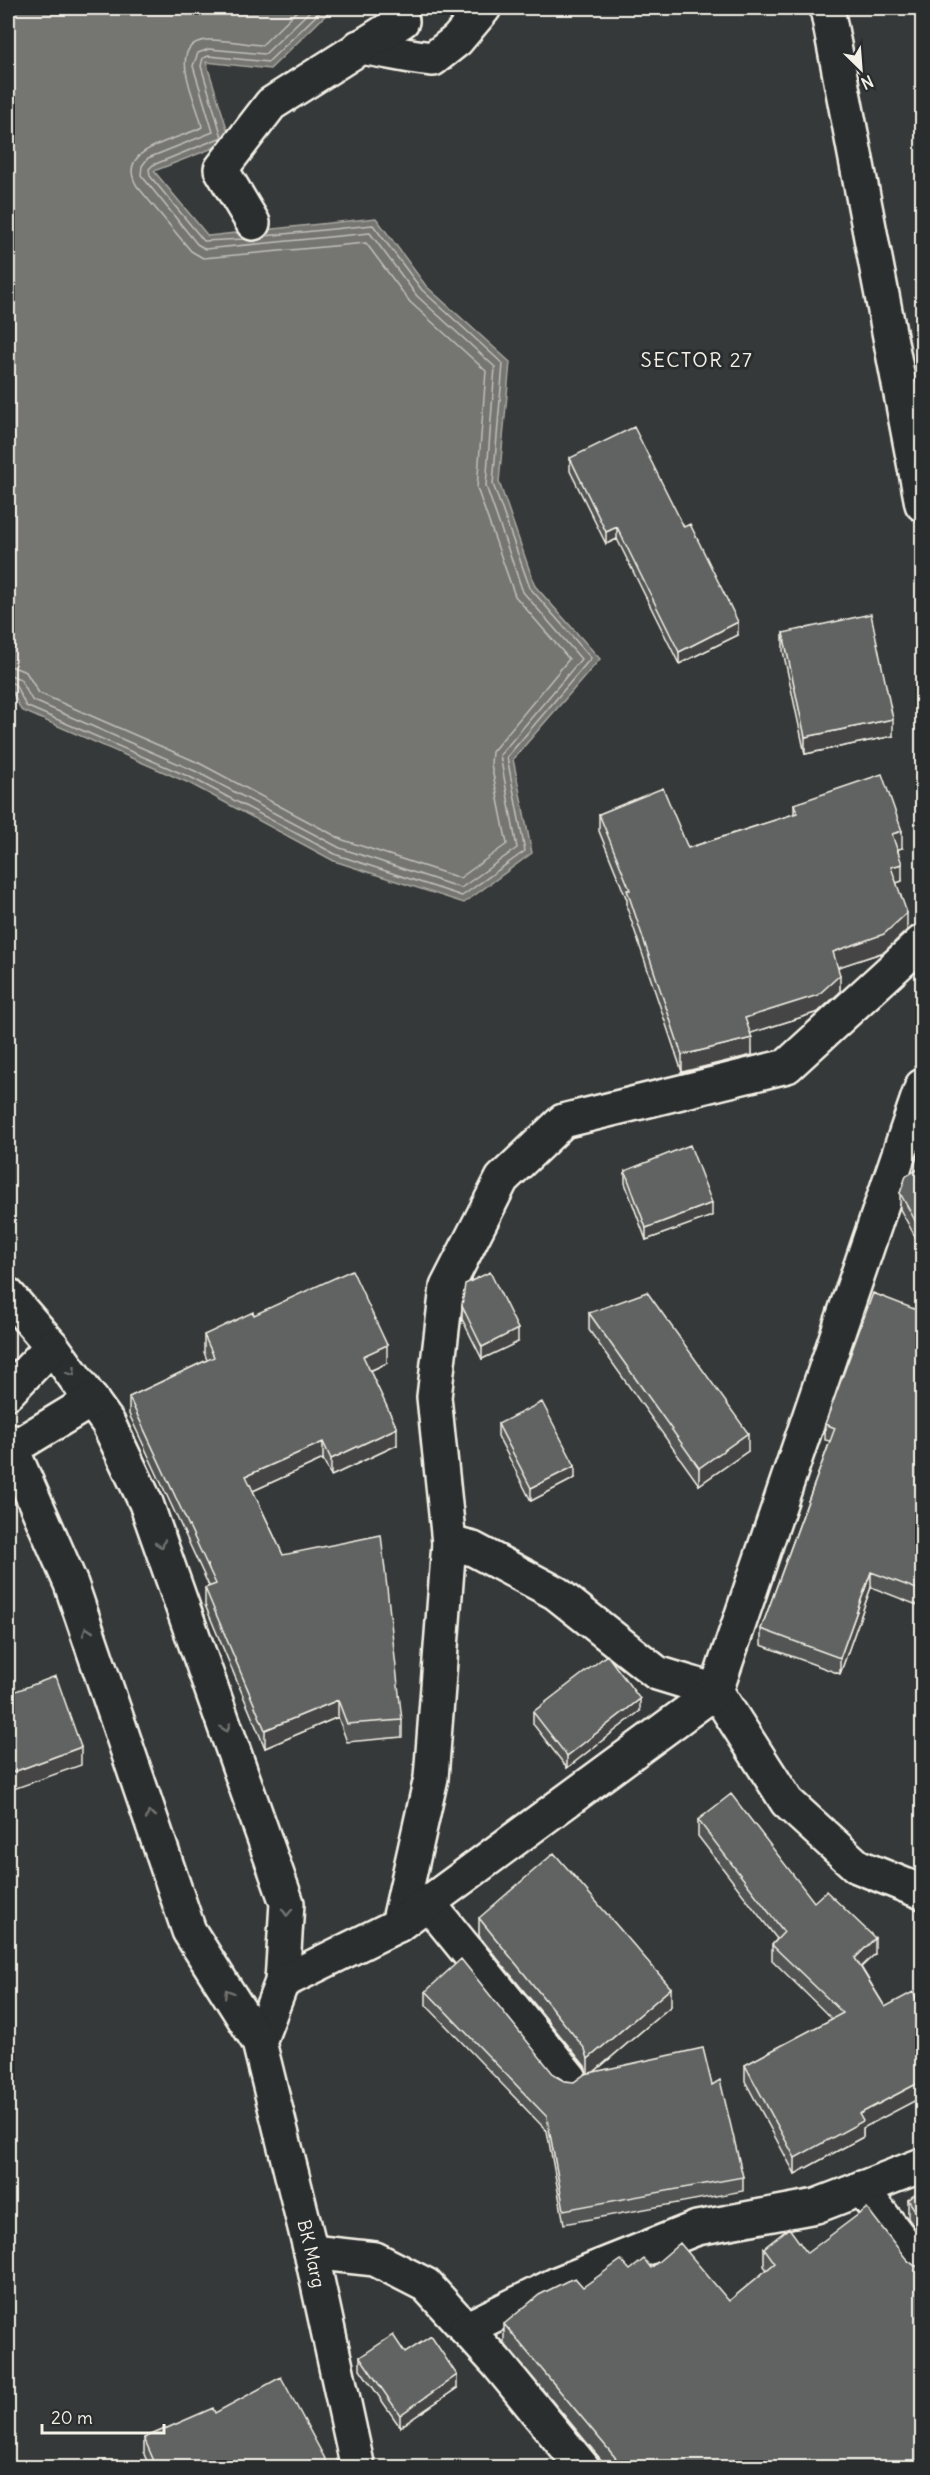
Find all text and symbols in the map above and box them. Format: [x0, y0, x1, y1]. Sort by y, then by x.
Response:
north arrow [831, 39, 891, 99]
text: N [858, 71, 877, 94]
district label: SECTOR 27 [641, 347, 753, 372]
one-way arrow [64, 1366, 75, 1377]
one-way arrow [153, 1538, 166, 1549]
one-way arrow [82, 1626, 95, 1637]
one-way arrow [218, 1722, 231, 1733]
one-way arrow [145, 1810, 157, 1821]
one-way arrow [280, 1908, 293, 1917]
one-way arrow [223, 1989, 235, 1999]
street label: BK Marg [292, 2217, 330, 2290]
scale bar [42, 2397, 164, 2435]
text: 20 m [51, 2406, 93, 2429]

